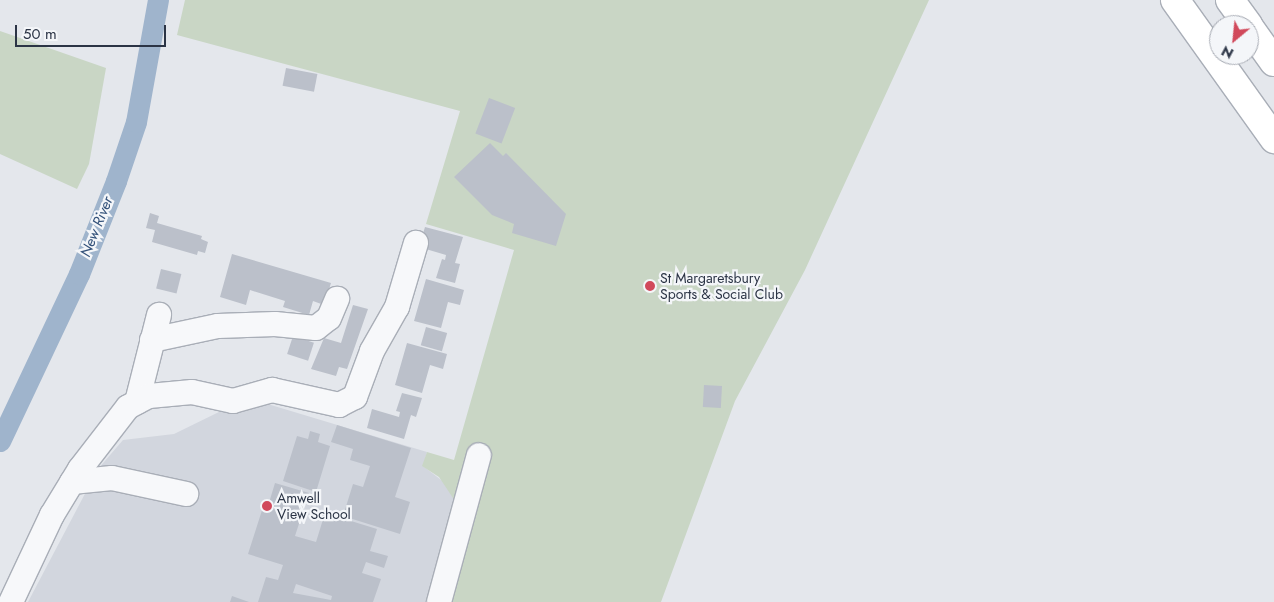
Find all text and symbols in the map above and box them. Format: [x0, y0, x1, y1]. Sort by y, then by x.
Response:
scale bar [18, 15, 169, 47]
north arrow [1209, 15, 1259, 65]
text: 50 m [23, 23, 57, 45]
text: N [1218, 41, 1237, 64]
water label: New River [77, 194, 117, 260]
place label: St Margaretsbury Sports & Social Club [660, 270, 783, 302]
marker: St Margaretsbury Sports & Social Club [644, 280, 656, 292]
place label: Amwell View School [277, 490, 351, 522]
marker: Amwell View School [261, 500, 273, 512]

